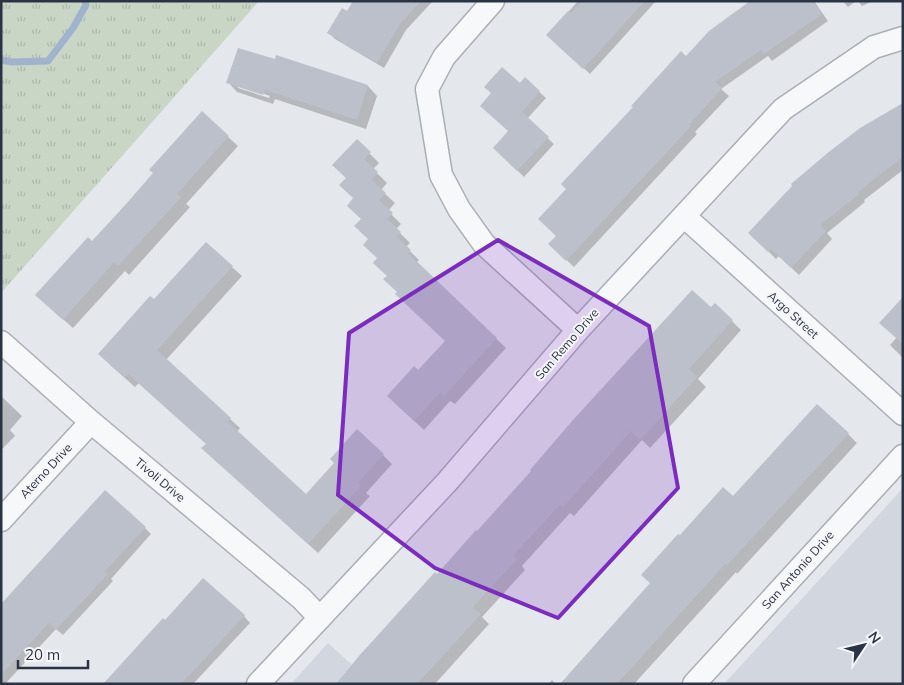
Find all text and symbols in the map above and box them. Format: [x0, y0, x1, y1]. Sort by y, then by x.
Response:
street label: Argo Street [765, 288, 822, 341]
street label: San Remo Drive [532, 305, 601, 382]
street label: Aterno Drive [16, 440, 75, 501]
street label: Tivoli Drive [132, 454, 189, 505]
street label: San Antonio Drive [758, 527, 837, 612]
north arrow [839, 620, 889, 670]
text: N [864, 628, 885, 647]
scale bar [18, 638, 88, 670]
text: 20 m [25, 645, 60, 664]

